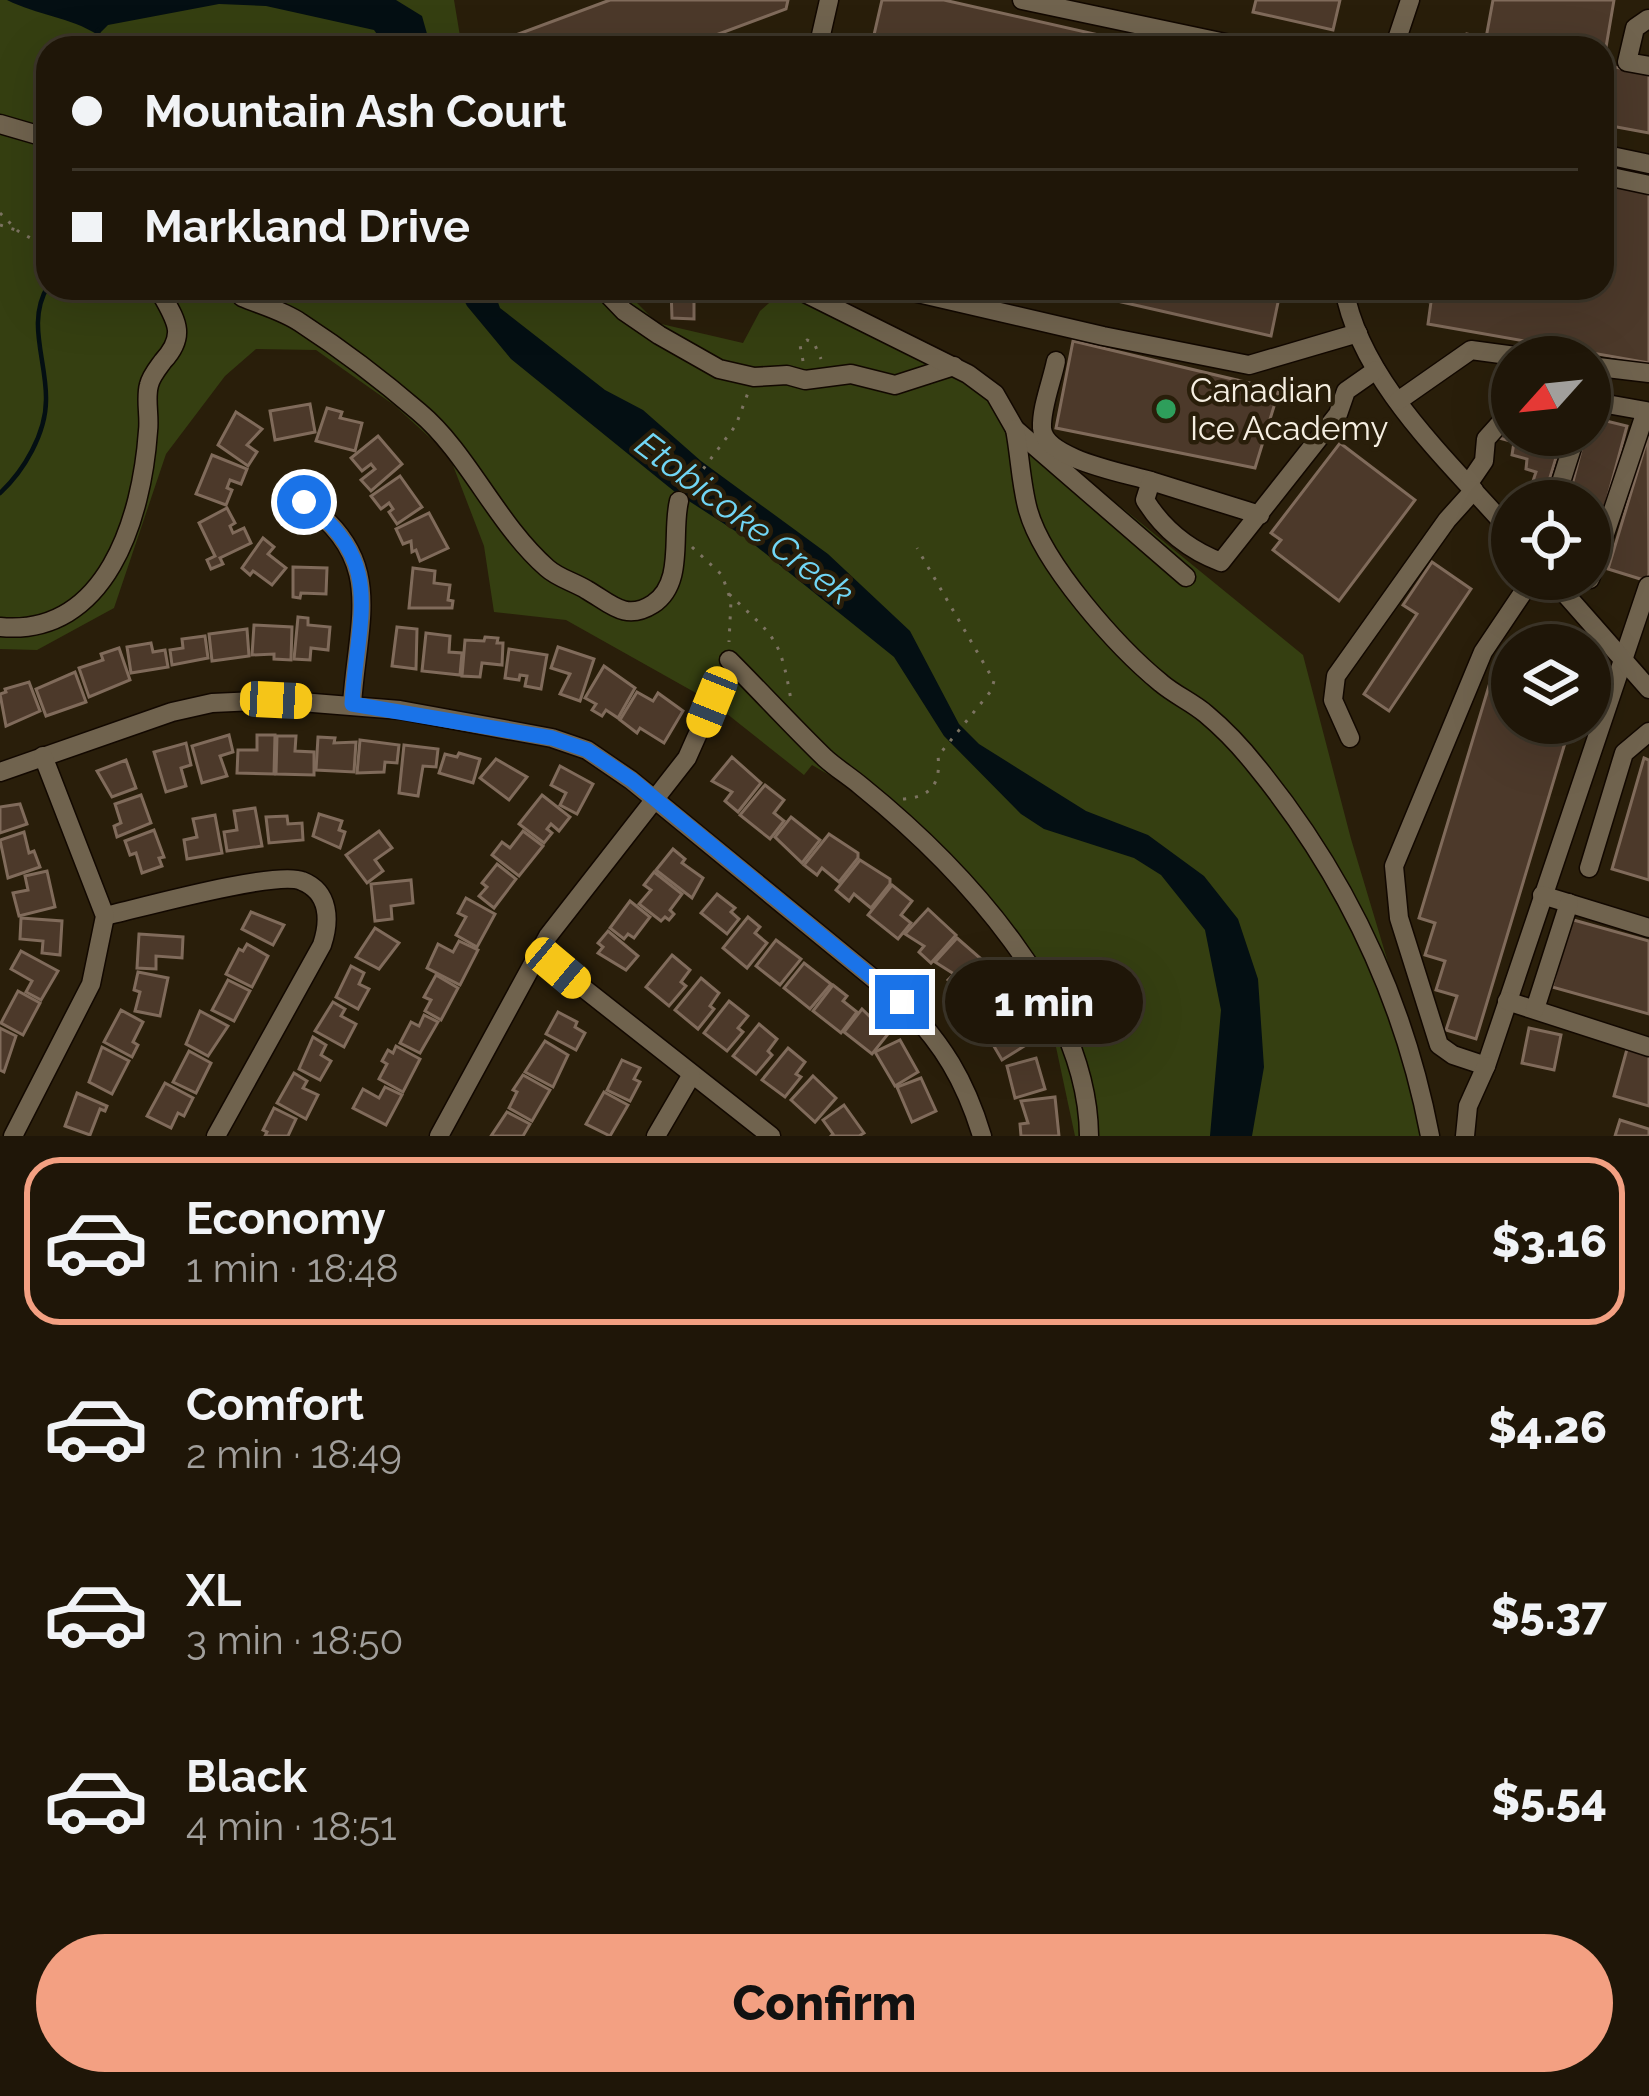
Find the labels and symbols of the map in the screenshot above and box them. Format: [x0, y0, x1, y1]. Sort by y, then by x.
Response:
north arrow [1491, 336, 1611, 456]
place label: Canadian Ice Academy [1190, 371, 1388, 448]
marker: Canadian Ice Academy [1153, 396, 1179, 422]
water label: Etobicoke Creek [628, 422, 862, 614]
route start [277, 475, 331, 529]
car [682, 662, 742, 742]
car [239, 680, 313, 720]
car [519, 931, 597, 1005]
callout: 1 min [944, 960, 1142, 1044]
route end [875, 975, 929, 1029]

